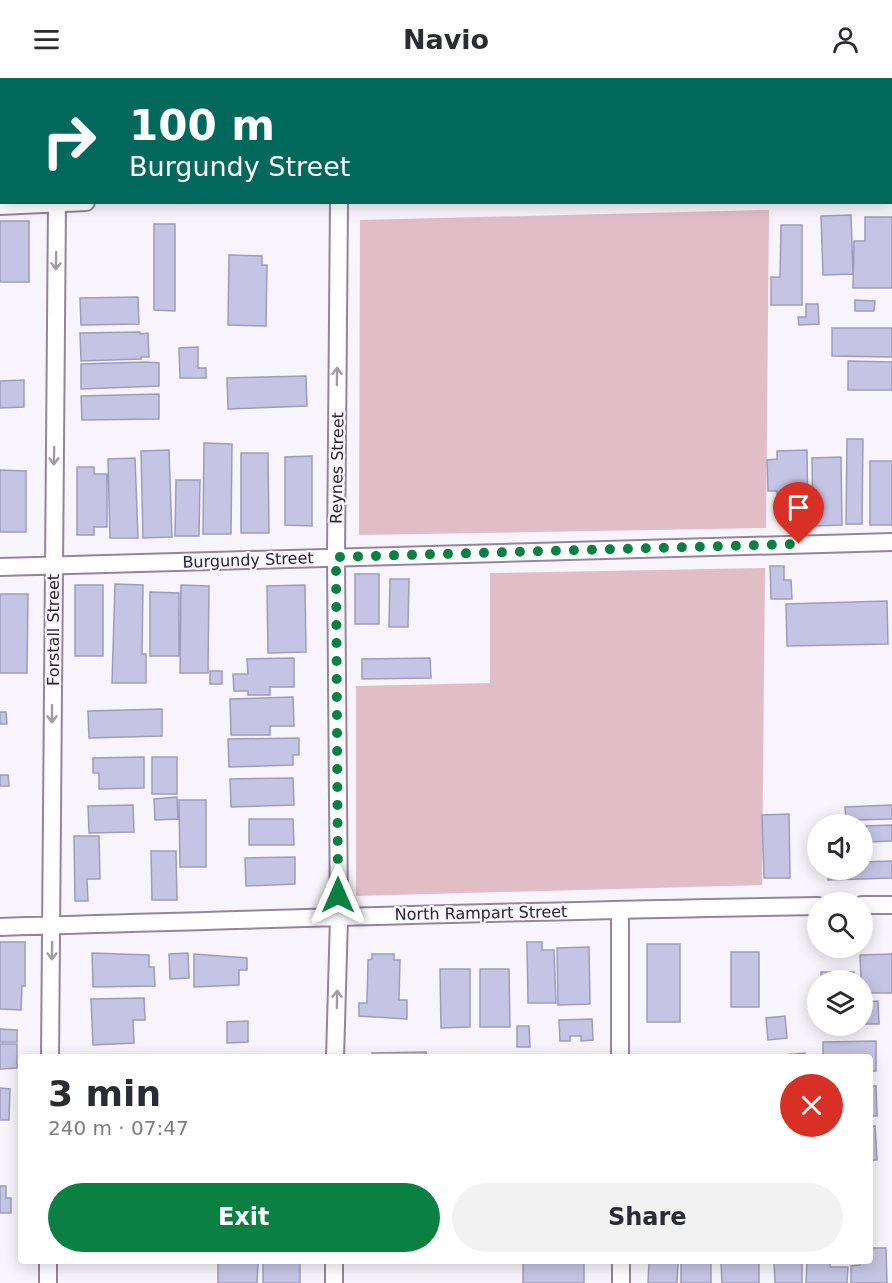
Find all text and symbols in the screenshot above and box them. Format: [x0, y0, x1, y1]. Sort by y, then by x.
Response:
icon: menu [30, 23, 63, 56]
icon: person [829, 23, 862, 56]
text: Navio [403, 24, 489, 55]
text: 100 m [129, 101, 275, 150]
icon: right [30, 102, 108, 180]
text: Burgundy Street [129, 151, 350, 182]
one-way arrow [50, 250, 62, 270]
one-way arrow [332, 367, 343, 387]
street label: Reynes Street [327, 412, 347, 524]
one-way arrow [48, 445, 60, 465]
pin [773, 482, 824, 544]
icon: arrive [782, 491, 815, 524]
street label: Burgundy Street [182, 548, 314, 572]
street label: Forstall Street [44, 574, 63, 686]
one-way arrow [47, 703, 58, 723]
map controls [807, 814, 873, 1036]
button: sound [807, 814, 873, 880]
position arrow [306, 863, 370, 927]
button: search [807, 892, 873, 958]
street label: North Rampart Street [395, 902, 567, 924]
one-way arrow [46, 940, 58, 960]
button: layers [807, 970, 873, 1036]
one-way arrow [331, 990, 342, 1010]
text: 3 min [48, 1073, 161, 1114]
button: close [780, 1074, 843, 1137]
text: 240 m · 07:47 [48, 1116, 189, 1140]
button: Exit [48, 1183, 440, 1252]
button: Share [452, 1183, 843, 1252]

